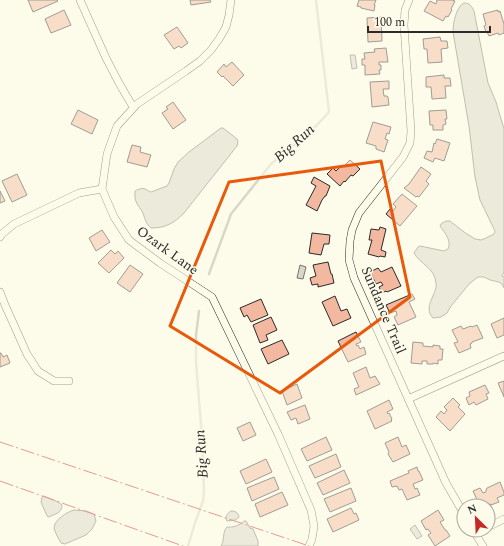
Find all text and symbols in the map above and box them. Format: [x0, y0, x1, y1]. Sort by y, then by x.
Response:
scale bar [368, 8, 490, 34]
text: 100 m [374, 13, 405, 32]
water label: Big Run [269, 118, 320, 168]
street label: Ozark Lane [132, 221, 203, 280]
street label: Sundance Trail [356, 263, 411, 357]
water label: Big Run [188, 429, 215, 479]
north arrow [456, 498, 496, 538]
text: N [465, 500, 480, 519]

